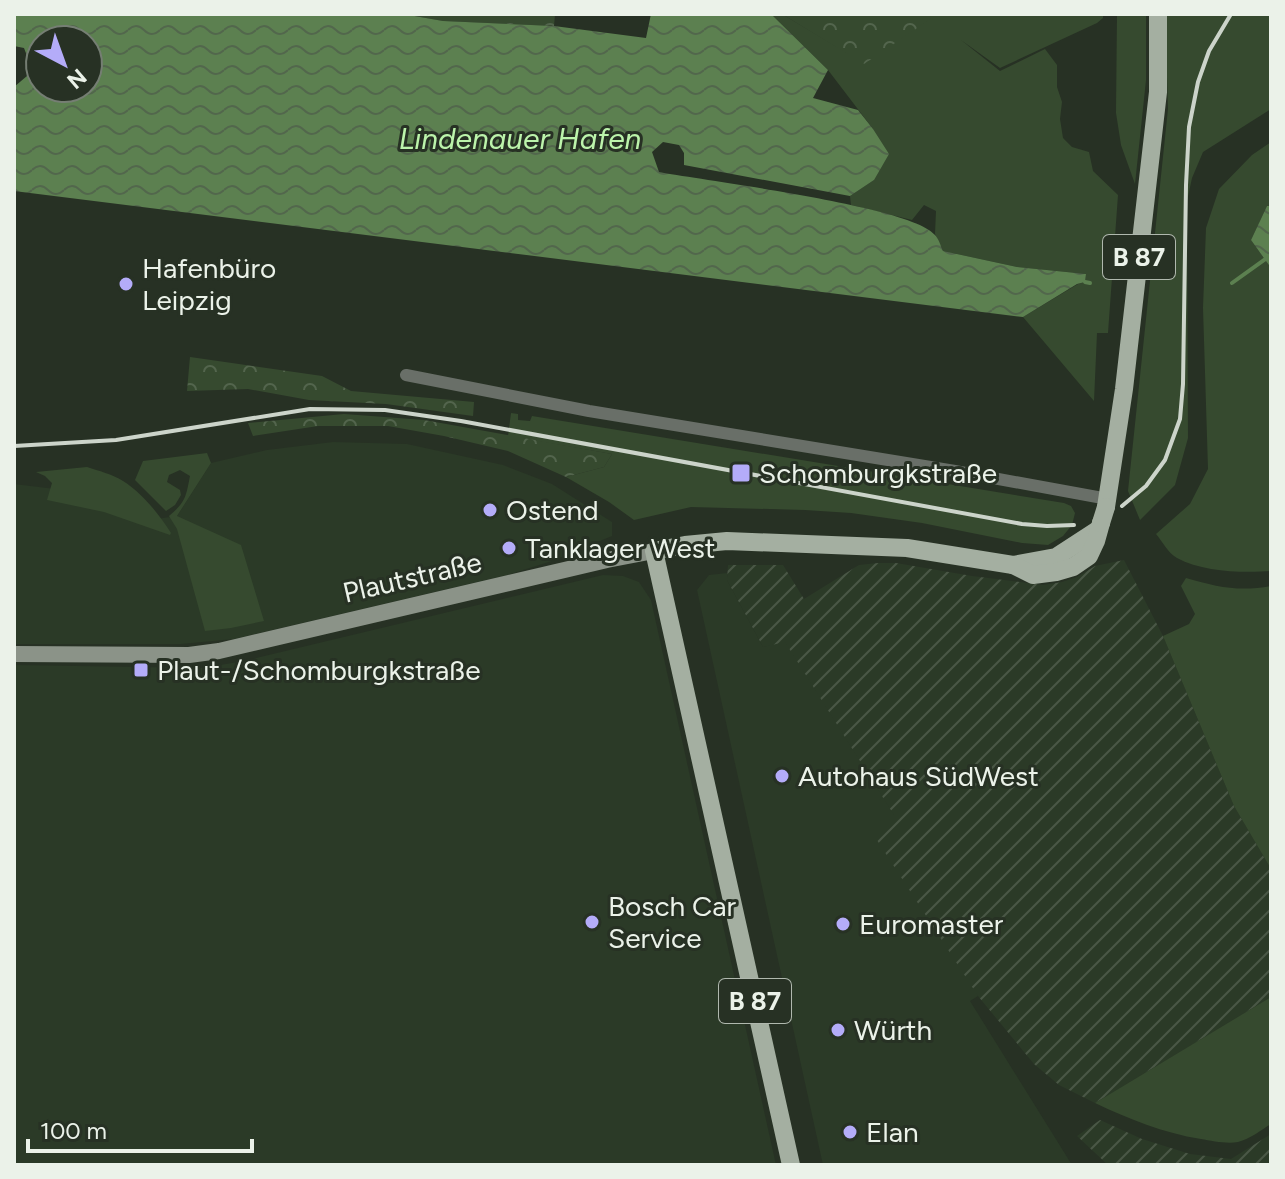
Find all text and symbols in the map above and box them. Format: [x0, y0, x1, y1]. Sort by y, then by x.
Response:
north arrow [24, 24, 104, 104]
text: N [62, 63, 92, 94]
water label: Lindenauer Hafen [399, 120, 641, 157]
road number: B 87 [1103, 235, 1175, 279]
place label: Hafenbüro Leipzig [142, 251, 276, 317]
marker: Hafenbüro Leipzig [117, 275, 135, 293]
place label: Schomburgkstraße [759, 456, 997, 490]
marker: Schomburgkstraße [730, 462, 752, 484]
place label: Ostend [506, 493, 599, 527]
marker: Ostend [481, 501, 499, 519]
place label: Tanklager West [525, 531, 715, 565]
marker: Tanklager West [500, 539, 518, 557]
street label: Plautstraße [339, 545, 485, 609]
place label: Plaut-/Schomburgkstraße [157, 653, 480, 687]
marker: Plaut-/Schomburgkstraße [132, 661, 150, 679]
place label: Autohaus SüdWest [798, 759, 1039, 793]
marker: Autohaus SüdWest [773, 767, 791, 785]
place label: Bosch Car Service [608, 889, 737, 955]
place label: Euromaster [859, 907, 1004, 941]
marker: Bosch Car Service [583, 913, 601, 931]
marker: Euromaster [834, 915, 852, 933]
road number: B 87 [719, 979, 791, 1023]
place label: Würth [854, 1013, 932, 1047]
marker: Würth [829, 1021, 847, 1039]
scale bar [28, 1103, 252, 1153]
place label: Elan [866, 1115, 919, 1149]
text: 100 m [40, 1116, 107, 1145]
marker: Elan [841, 1123, 859, 1141]

